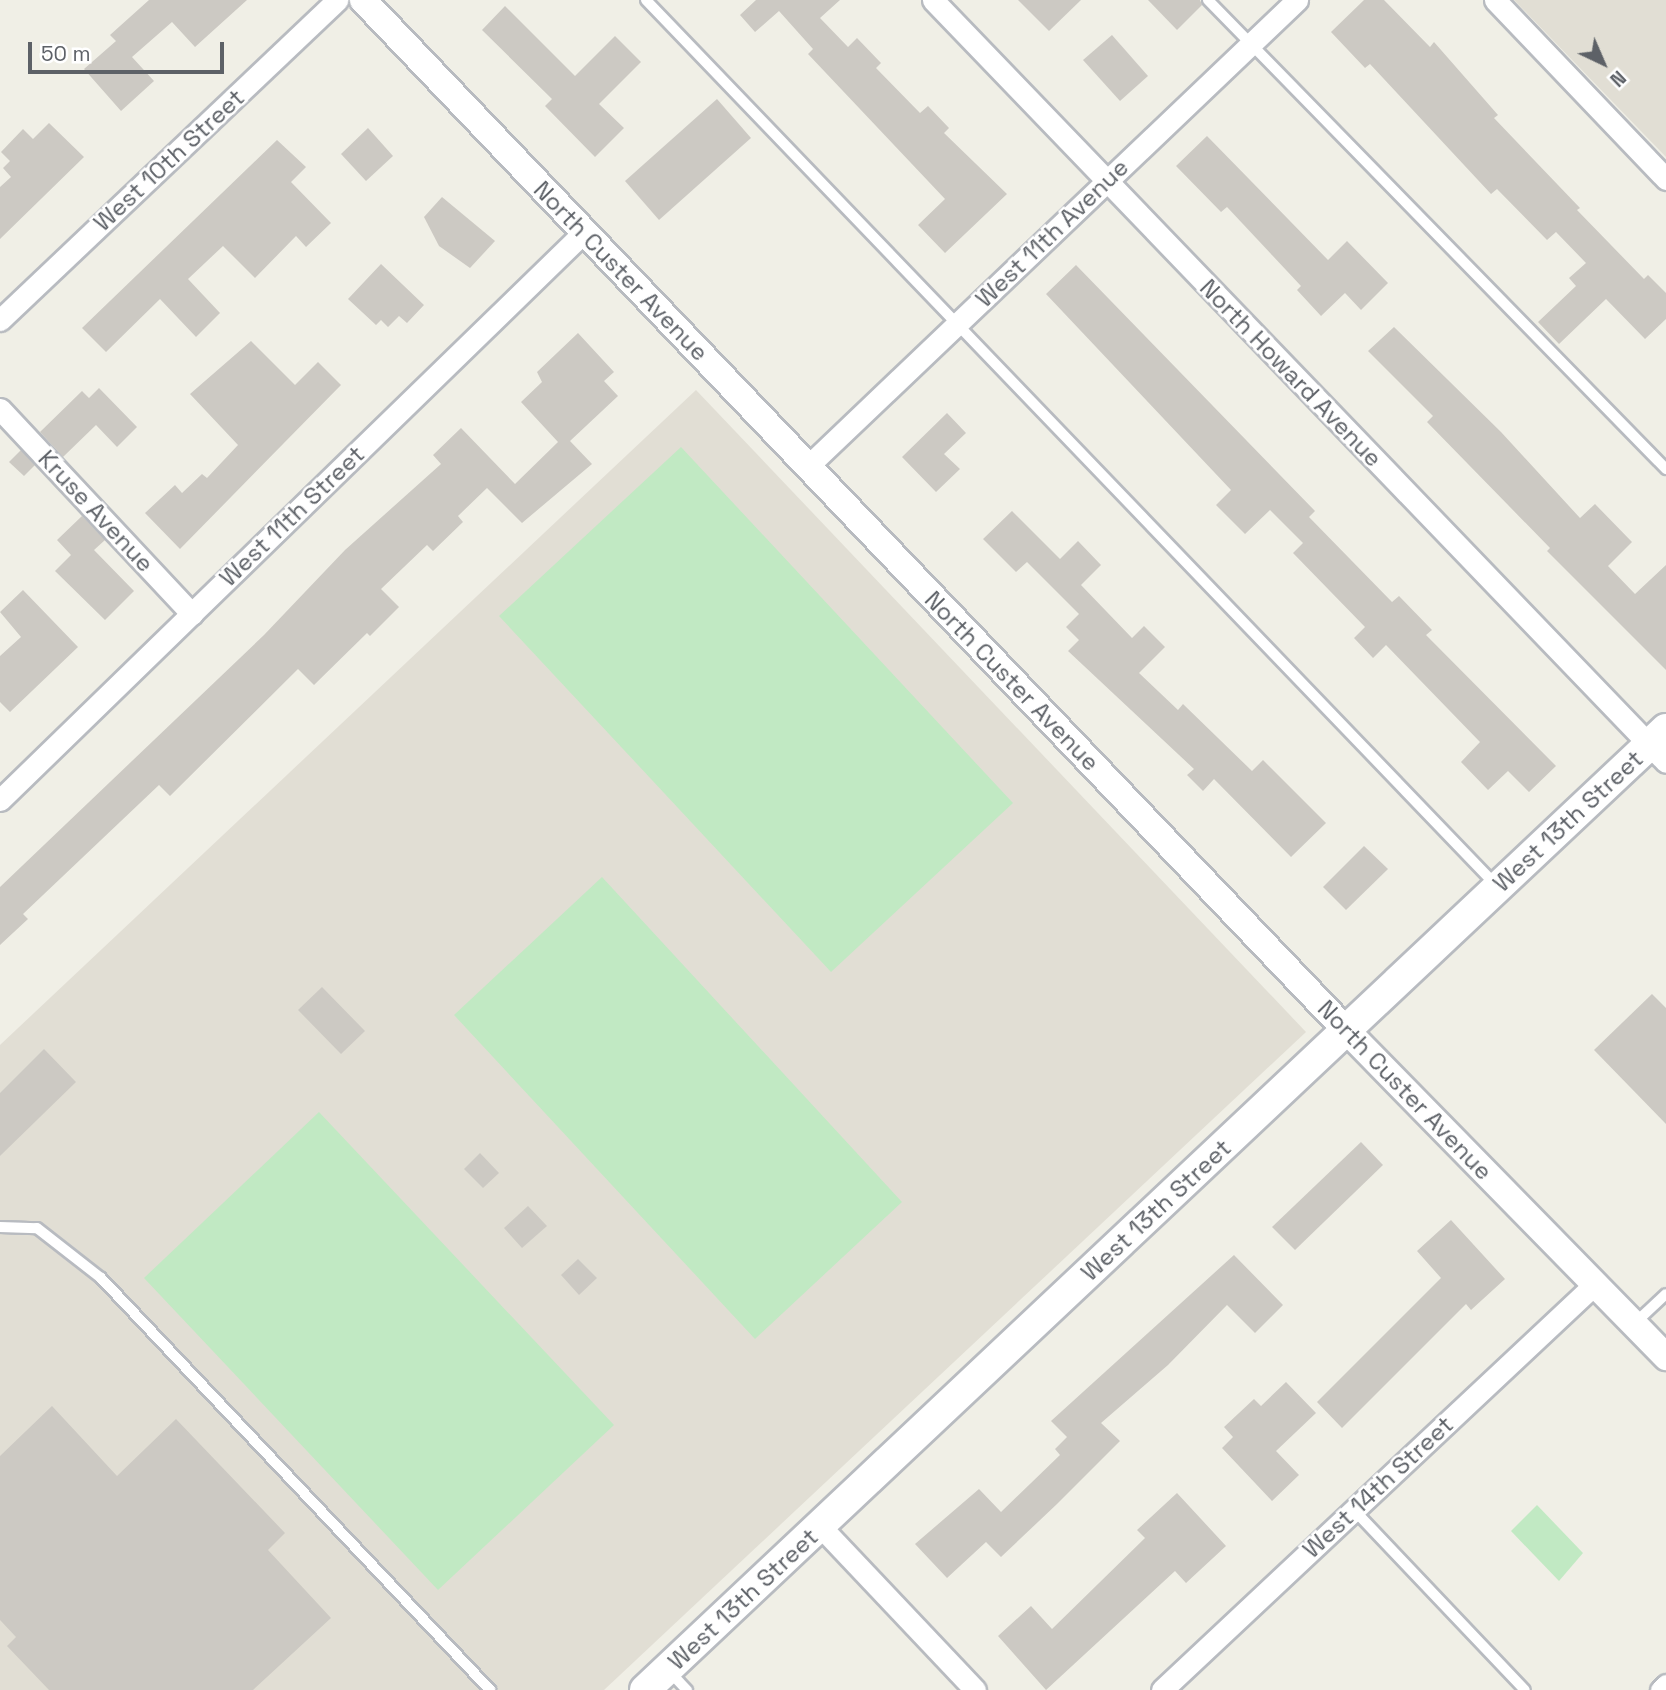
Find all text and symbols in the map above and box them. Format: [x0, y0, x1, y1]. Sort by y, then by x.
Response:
scale bar [32, 28, 228, 72]
north arrow [1568, 28, 1638, 98]
text: 50 m [41, 40, 91, 67]
text: N [1605, 65, 1631, 92]
street label: West 10th Street [88, 83, 250, 237]
street label: West 11th Avenue [970, 153, 1134, 313]
street label: North Custer Avenue [528, 175, 714, 367]
street label: North Howard Avenue [1194, 273, 1388, 473]
street label: West 11th Street [214, 440, 370, 592]
street label: Kruse Avenue [32, 444, 160, 578]
street label: North Custer Avenue [919, 585, 1105, 777]
street label: West 13th Street [1487, 744, 1649, 898]
street label: North Custer Avenue [1312, 994, 1498, 1186]
street label: West 13th Street [1075, 1133, 1237, 1287]
street label: West 14th Street [1297, 1410, 1459, 1564]
street label: West 13th Street [662, 1522, 824, 1676]

